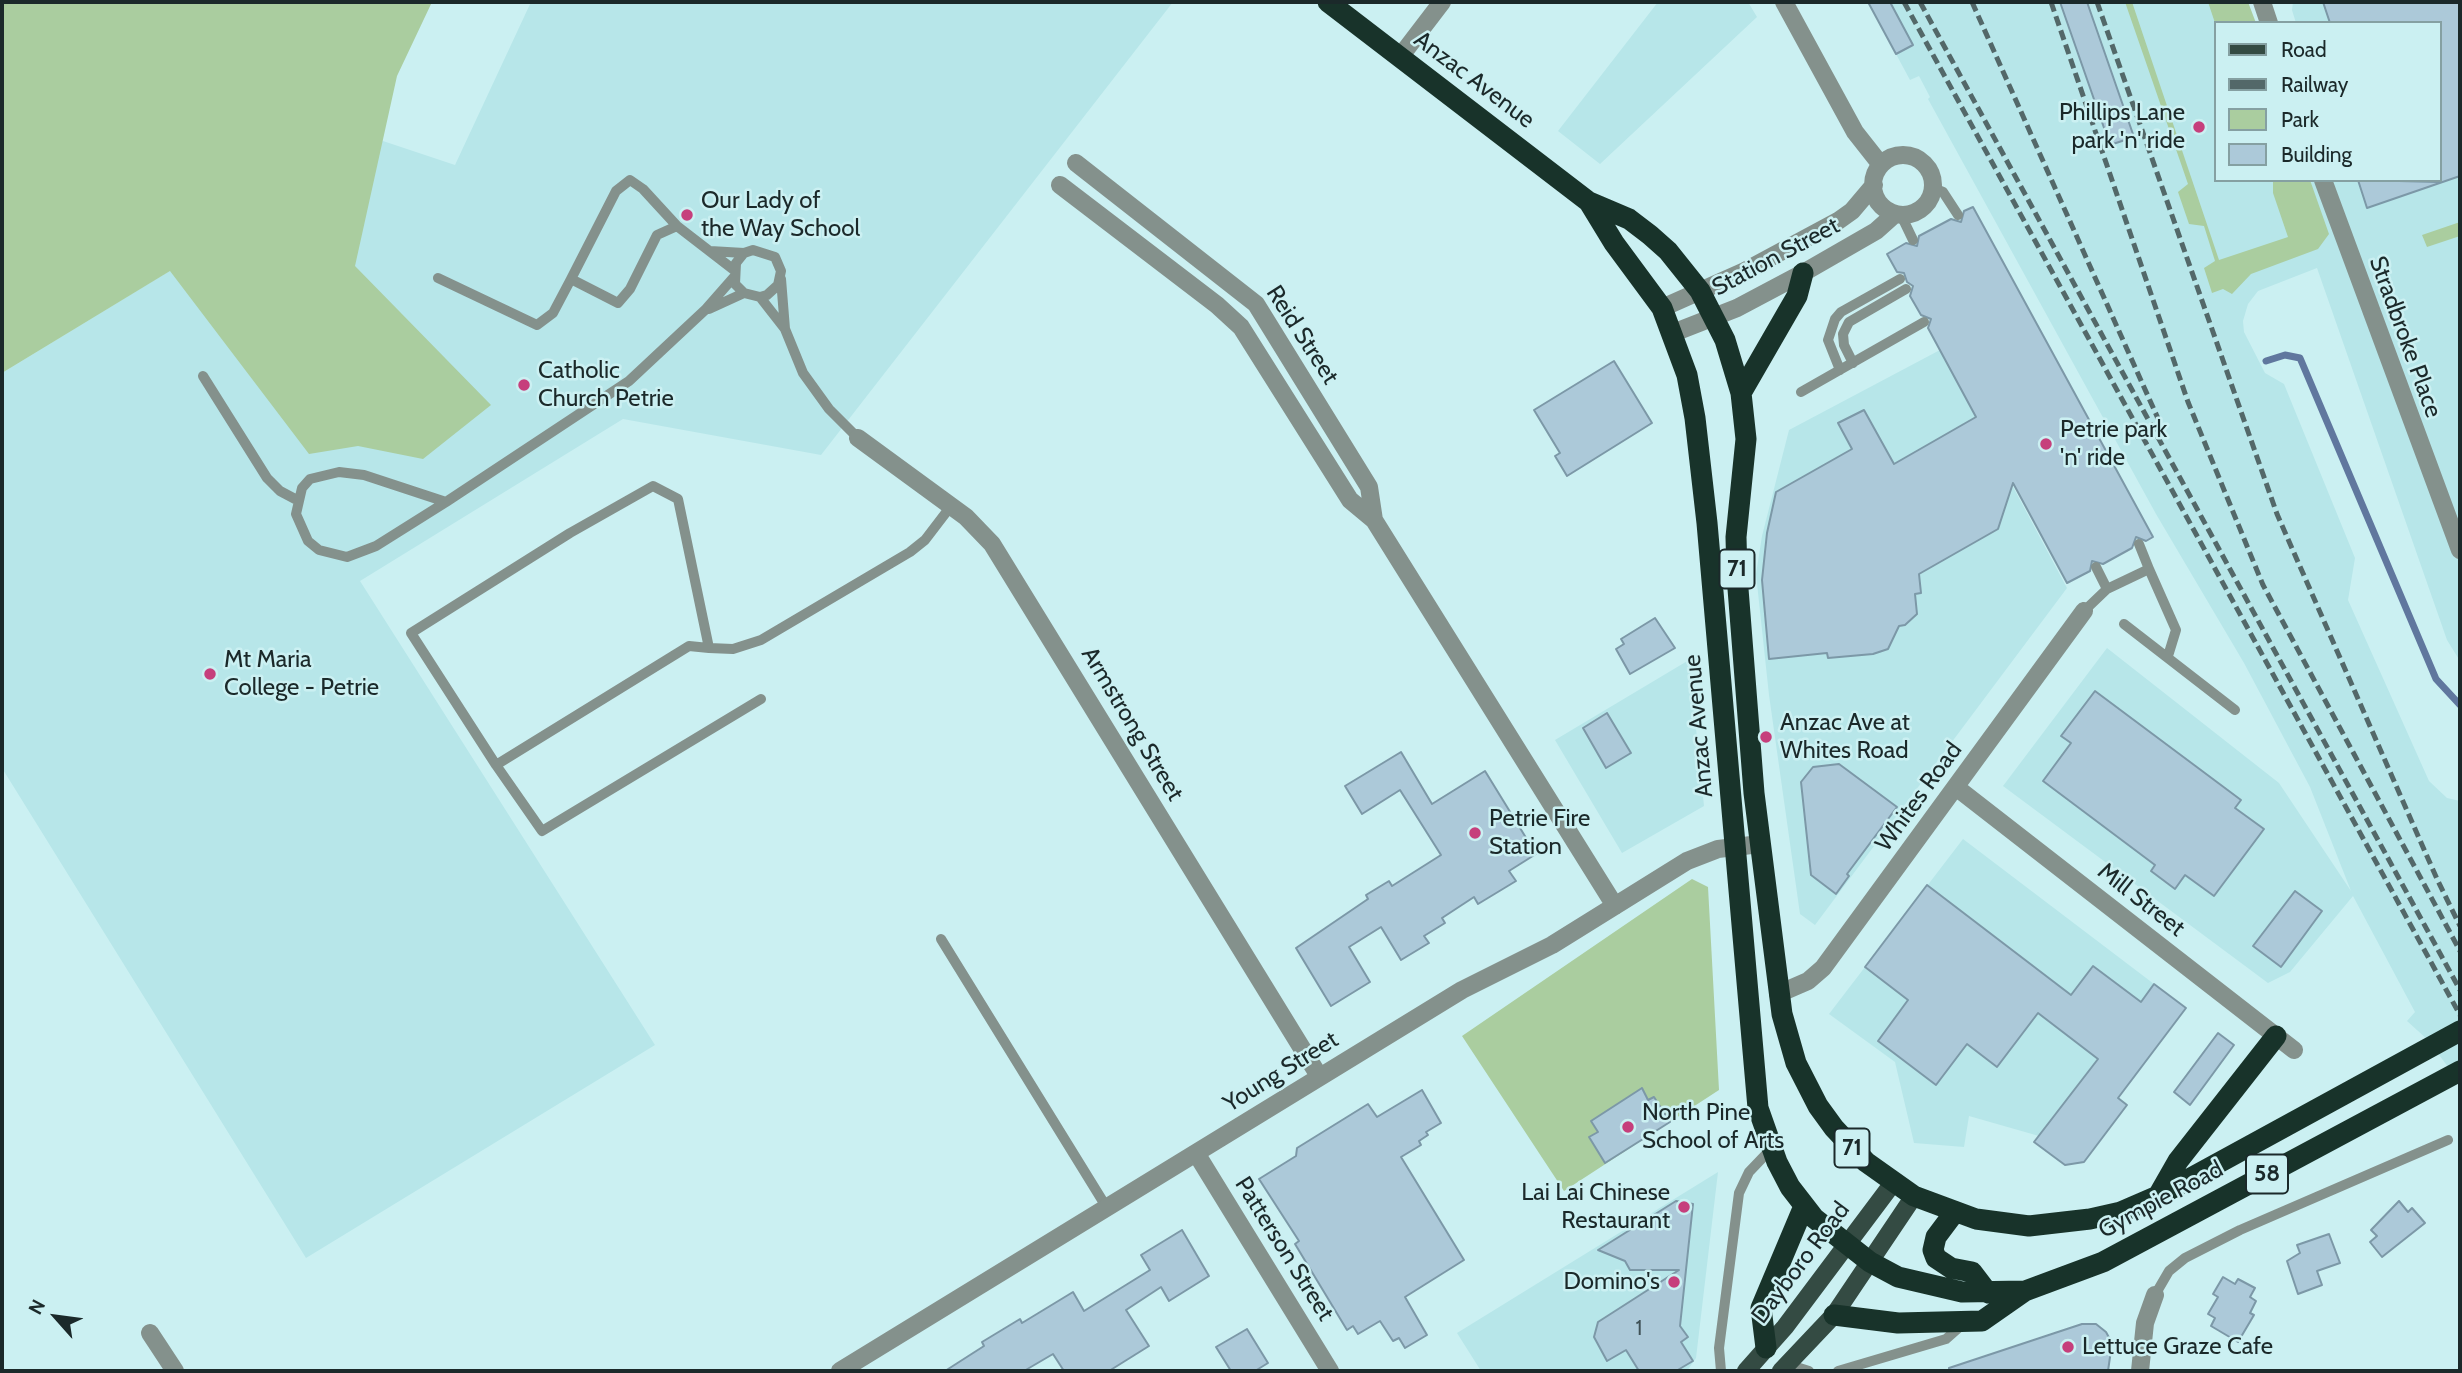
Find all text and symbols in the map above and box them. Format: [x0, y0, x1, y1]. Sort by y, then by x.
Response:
legend [2214, 21, 2441, 182]
street label: Anzac Avenue [1408, 25, 1540, 135]
text: Road [2281, 37, 2327, 62]
text: Railway [2281, 72, 2348, 97]
place label: Phillips Lane park 'n' ride [2059, 99, 2185, 155]
text: Park [2281, 107, 2319, 132]
marker: Phillips Lane park 'n' ride [2191, 119, 2207, 135]
text: Building [2281, 142, 2352, 167]
place label: Our Lady of the Way School [701, 187, 860, 243]
marker: Our Lady of the Way School [679, 207, 695, 223]
street label: Station Street [1707, 211, 1845, 303]
street label: Stradbroke Place [2362, 252, 2448, 422]
street label: Reid Street [1259, 280, 1345, 390]
place label: Catholic Church Petrie [538, 357, 674, 413]
marker: Catholic Church Petrie [516, 377, 532, 393]
place label: Petrie park 'n' ride [2060, 416, 2167, 472]
marker: Petrie park 'n' ride [2038, 436, 2054, 452]
road number: 71 [1720, 550, 1754, 589]
street label: Armstrong Street [1075, 642, 1189, 806]
place label: Mt Maria College - Petrie [224, 646, 379, 702]
street label: Anzac Avenue [1678, 653, 1720, 799]
marker: Mt Maria College - Petrie [202, 666, 218, 682]
place label: Anzac Ave at Whites Road [1780, 709, 1910, 765]
marker: Anzac Ave at Whites Road [1758, 729, 1774, 745]
street label: Whites Road [1870, 737, 1968, 857]
place label: Petrie Fire Station [1489, 805, 1590, 861]
marker: Petrie Fire Station [1467, 825, 1483, 841]
street label: Mill Street [2092, 857, 2190, 943]
street label: Young Street [1218, 1025, 1344, 1119]
place label: North Pine School of Arts [1642, 1099, 1784, 1155]
marker: North Pine School of Arts [1620, 1119, 1636, 1135]
road number: 71 [1834, 1128, 1870, 1168]
road number: 58 [2246, 1154, 2288, 1194]
street label: Gympie Road [2094, 1155, 2228, 1245]
street label: Patterson Street [1228, 1172, 1340, 1326]
place label: Lai Lai Chinese Restaurant [1521, 1179, 1670, 1235]
street label: Dayboro Road [1746, 1196, 1856, 1330]
marker: Lai Lai Chinese Restaurant [1676, 1199, 1692, 1215]
place label: Domino's [1563, 1268, 1660, 1296]
marker: Domino's [1666, 1274, 1682, 1290]
north arrow [21, 1282, 91, 1352]
text: N [24, 1296, 50, 1318]
house number: 1 [1636, 1316, 1642, 1342]
place label: Lettuce Graze Cafe [2082, 1333, 2273, 1361]
marker: Lettuce Graze Cafe [2060, 1339, 2076, 1355]

